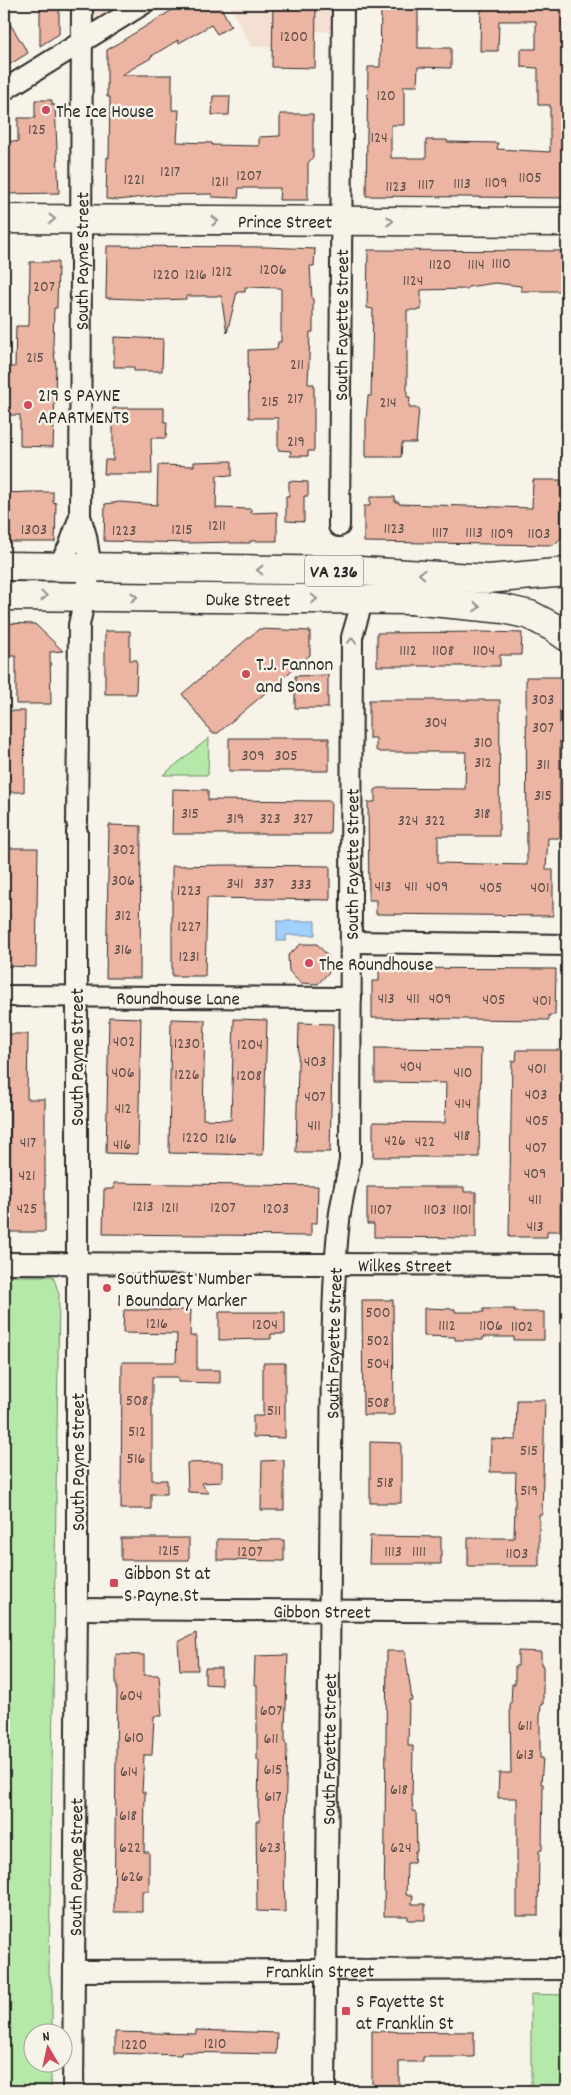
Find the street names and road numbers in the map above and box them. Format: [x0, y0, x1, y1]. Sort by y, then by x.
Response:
street label: South Payne Street [71, 192, 98, 330]
street label: Prince Street [238, 210, 332, 238]
street label: South Fayette Street [330, 249, 358, 401]
road number: VA 236 [305, 556, 363, 586]
street label: Duke Street [205, 588, 290, 616]
street label: South Fayette Street [341, 788, 368, 940]
street label: Roundhouse Lane [116, 987, 240, 1014]
street label: South Payne Street [66, 988, 93, 1126]
street label: Wilkes Street [358, 1254, 452, 1282]
street label: South Fayette Street [321, 1267, 352, 1419]
street label: South Payne Street [67, 1393, 94, 1531]
street label: Gibbon Street [273, 1600, 371, 1628]
street label: South Fayette Street [318, 1673, 346, 1825]
street label: South Payne Street [64, 1798, 92, 1936]
street label: Franklin Street [266, 1960, 374, 1987]

